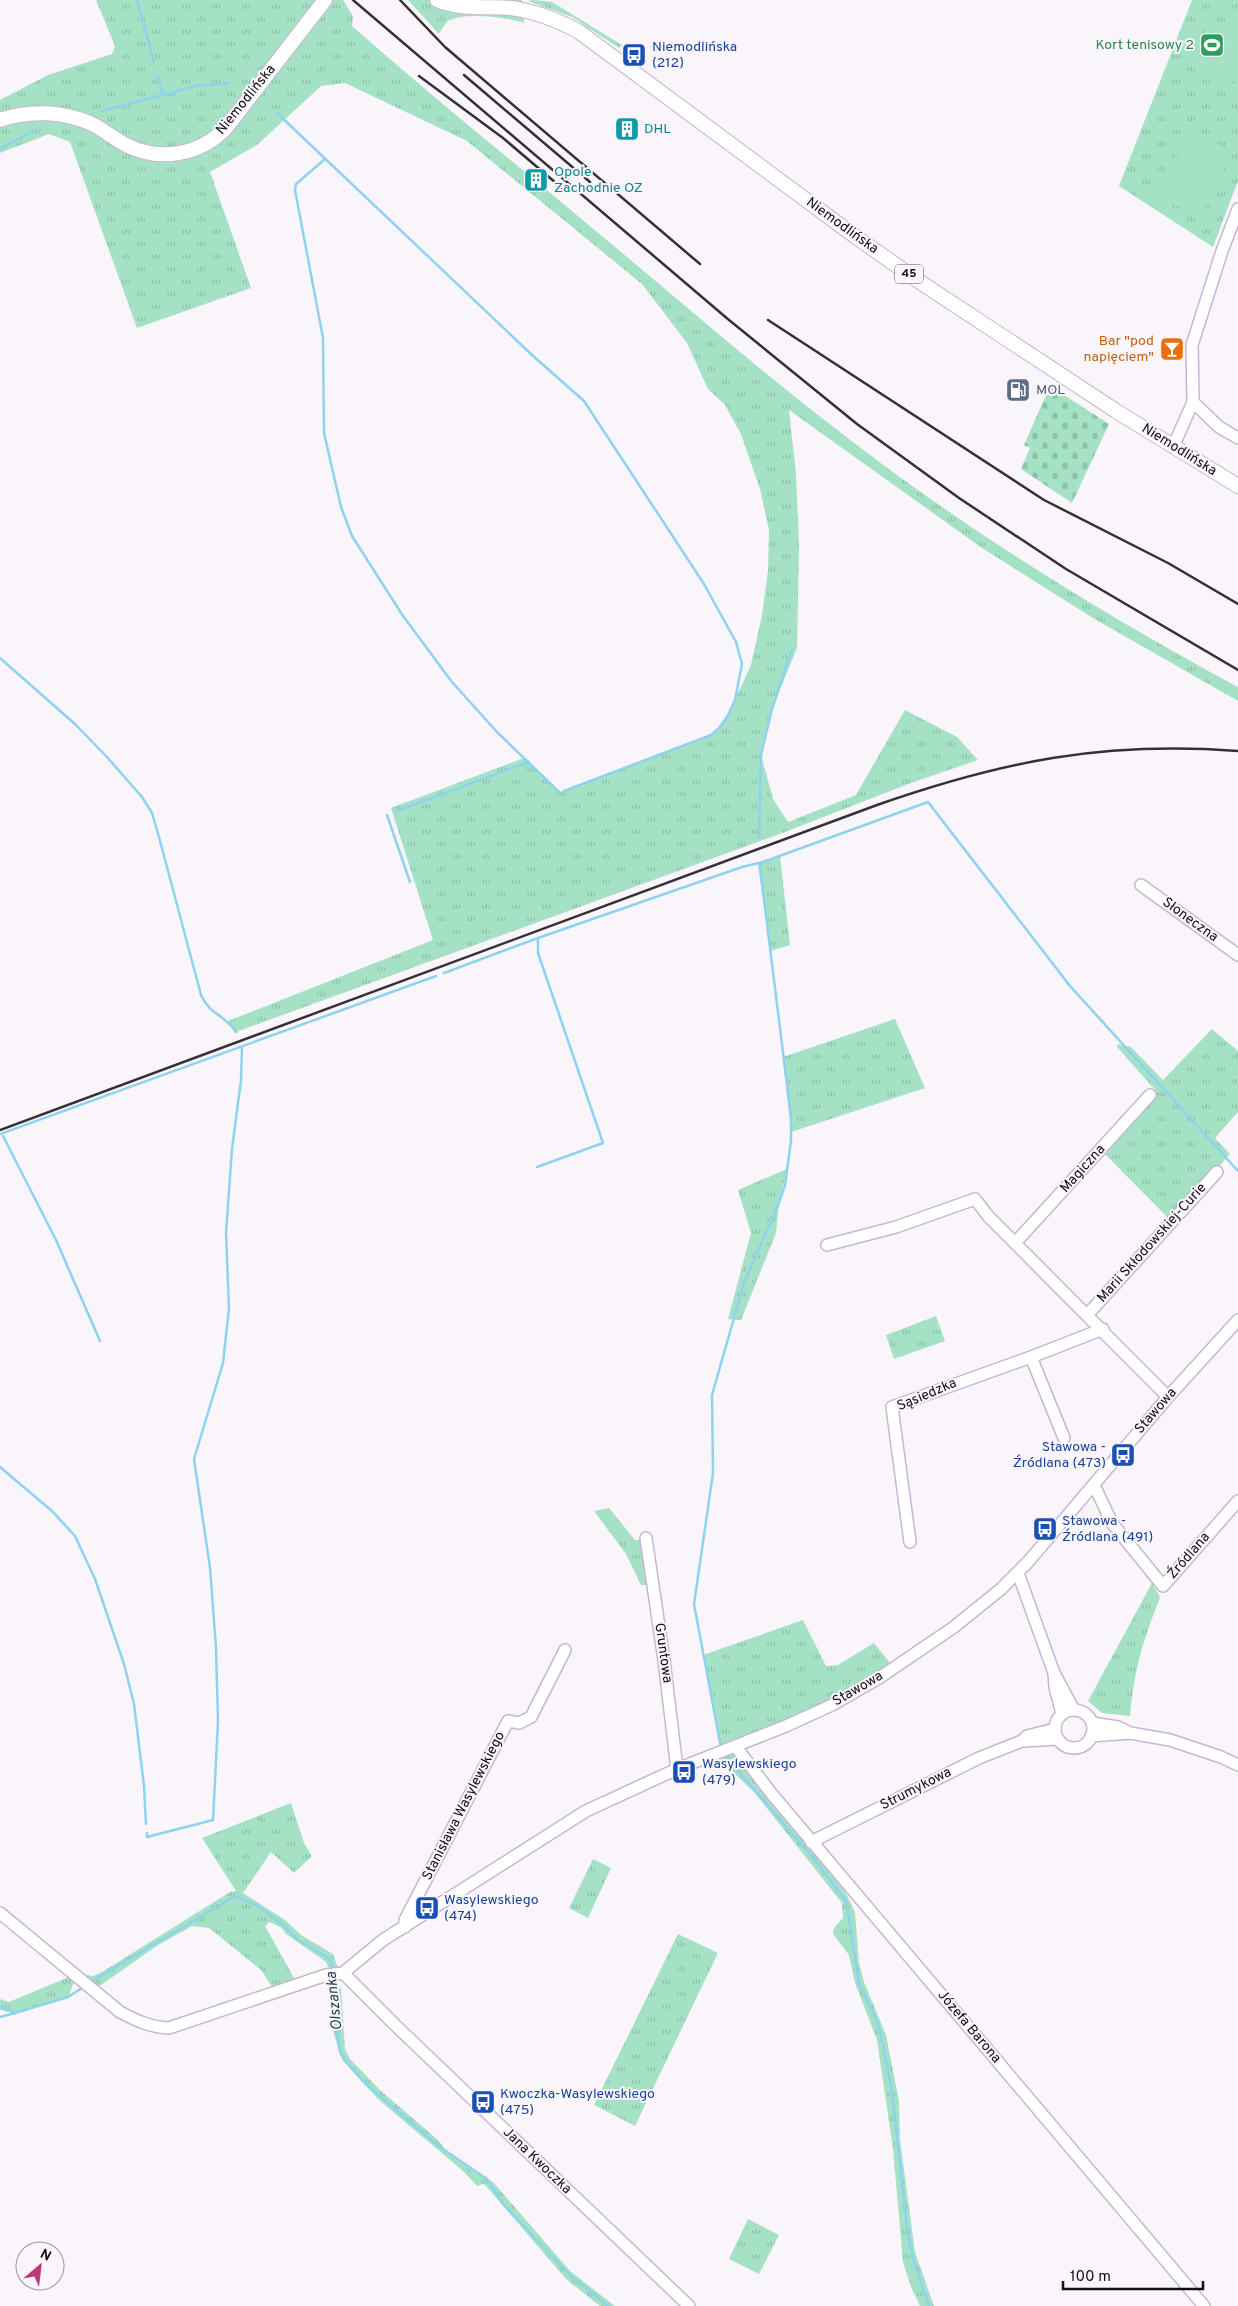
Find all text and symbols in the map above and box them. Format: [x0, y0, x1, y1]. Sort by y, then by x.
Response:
sports icon: Kort tenisowy 2 [1199, 32, 1225, 58]
place label: Kort tenisowy 2 [1095, 37, 1194, 54]
place label: Niemodlińska (212) [652, 39, 737, 72]
bus stop icon: Niemodlińska (212) [621, 42, 647, 68]
street label: Niemodlińska [213, 62, 279, 138]
building icon: DHL [614, 116, 640, 142]
place label: DHL [644, 121, 671, 138]
place label: Opole Zachodnie OZ [554, 164, 643, 197]
building icon: Opole Zachodnie OZ [523, 167, 549, 193]
street label: Niemodlińska [803, 194, 881, 258]
road number: 45 [895, 264, 923, 284]
place label: Bar "pod napięciem" [1084, 333, 1154, 366]
bar icon: Bar "pod napięciem" [1159, 336, 1185, 362]
fuel station icon: MOL [1005, 377, 1031, 403]
place label: MOL [1036, 382, 1065, 399]
street label: Niemodlińska [1138, 420, 1220, 480]
street label: Słoneczna [1159, 894, 1221, 946]
street label: Magiczna [1057, 1141, 1109, 1197]
street label: Marii Skłodowskiej-Curie [1094, 1180, 1210, 1306]
street label: Sąsiedzka [895, 1375, 959, 1415]
street label: Stawowa [1131, 1385, 1181, 1437]
place label: Stawowa - Źródlana (473) [1013, 1439, 1106, 1472]
bus stop icon: Stawowa - Źródlana (473) [1110, 1442, 1136, 1468]
place label: Stawowa - Źródlana (491) [1062, 1513, 1153, 1546]
bus stop icon: Stawowa - Źródlana (491) [1032, 1516, 1058, 1542]
street label: Źródlana [1163, 1528, 1214, 1583]
street label: Gruntowa [650, 1622, 676, 1684]
street label: Stawowa [830, 1668, 886, 1710]
street label: Stanisława Wasylewskiego [419, 1729, 509, 1883]
place label: Wasylewskiego (479) [702, 1756, 797, 1789]
bus stop icon: Wasylewskiego (479) [671, 1759, 697, 1785]
street label: Strumykowa [878, 1764, 954, 1814]
place label: Wasylewskiego (474) [444, 1892, 539, 1925]
bus stop icon: Wasylewskiego (474) [414, 1895, 440, 1921]
water label: Olszanka [322, 1970, 348, 2031]
street label: Józefa Barona [934, 1987, 1004, 2067]
place label: Kwoczka-Wasylewskiego (475) [500, 2086, 655, 2119]
bus stop icon: Kwoczka-Wasylewskiego (475) [470, 2089, 496, 2115]
street label: Jana Kwoczka [499, 2124, 575, 2198]
north arrow [15, 2241, 65, 2291]
text: N [37, 2246, 54, 2266]
scale bar [1063, 2258, 1203, 2290]
text: 100 m [1070, 2268, 1111, 2287]

